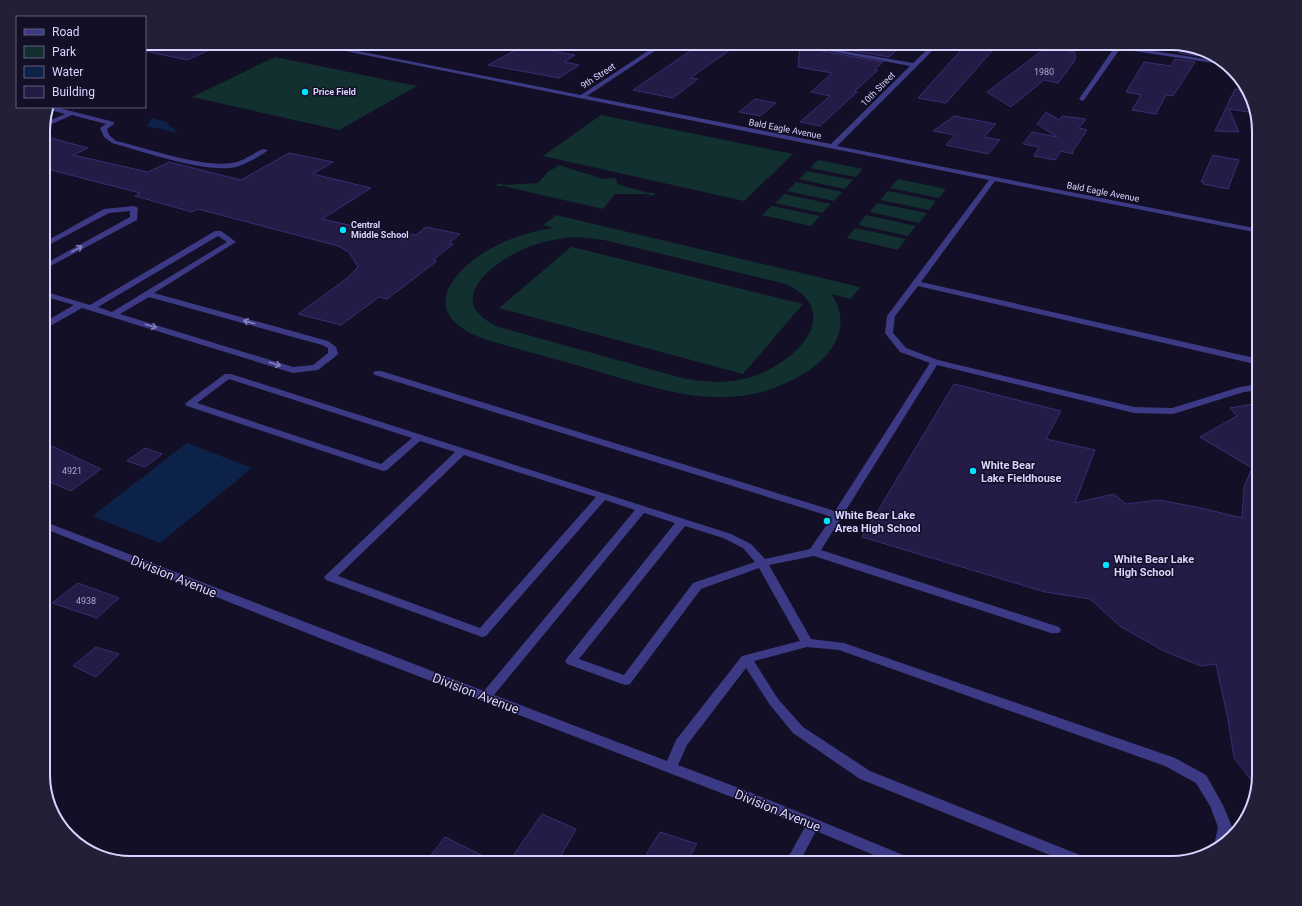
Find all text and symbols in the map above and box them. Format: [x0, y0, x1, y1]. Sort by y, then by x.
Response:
legend [16, 16, 146, 108]
text: Road [52, 25, 80, 39]
text: Park [52, 45, 77, 59]
street label: 9th Street [579, 61, 617, 91]
text: Water [52, 65, 83, 79]
house number: 1980 [1034, 67, 1054, 77]
street label: 10th Street [859, 70, 897, 108]
text: Building [52, 85, 95, 99]
marker: Price Field [300, 87, 310, 97]
place label: Price Field [313, 87, 356, 97]
street label: Bald Eagle Avenue [748, 117, 822, 141]
street label: Bald Eagle Avenue [1066, 180, 1140, 204]
place label: Central Middle School [351, 220, 409, 240]
marker: Central Middle School [338, 225, 348, 235]
one-way arrow [71, 245, 83, 252]
one-way arrow [242, 318, 255, 325]
one-way arrow [144, 323, 157, 330]
one-way arrow [268, 361, 281, 368]
place label: White Bear Lake Fieldhouse [981, 459, 1061, 485]
house number: 4921 [62, 466, 82, 476]
marker: White Bear Lake Fieldhouse [968, 466, 978, 476]
place label: White Bear Lake Area High School [835, 509, 921, 535]
marker: White Bear Lake Area High School [822, 516, 832, 526]
street label: Division Avenue [129, 552, 219, 601]
place label: White Bear Lake High School [1114, 553, 1194, 579]
marker: White Bear Lake High School [1101, 560, 1111, 570]
house number: 4938 [76, 596, 96, 606]
street label: Division Avenue [430, 670, 521, 717]
street label: Division Avenue [733, 786, 823, 835]

